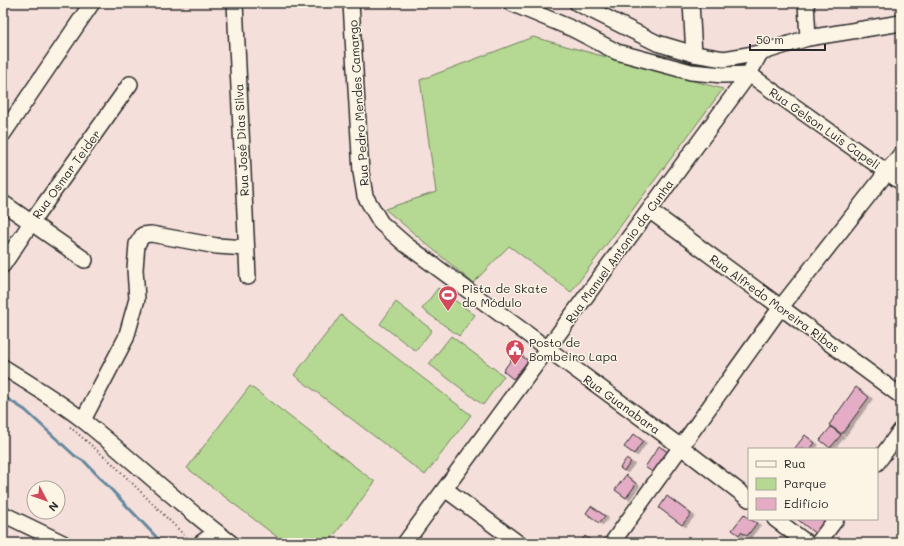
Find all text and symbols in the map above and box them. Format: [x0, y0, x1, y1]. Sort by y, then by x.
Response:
street label: Rua Pedro Mendes Camargo [344, 19, 372, 187]
scale bar [750, 26, 825, 52]
text: 50 m [756, 31, 784, 47]
street label: Rua José Dias Silva [230, 83, 252, 197]
street label: Rua Gelson Luis Capeli [766, 84, 884, 172]
street label: Rua Osmar Teider [28, 126, 104, 222]
street label: Rua Manuel Antonio da Cunha [561, 176, 677, 326]
street label: Rua Alfredo Moreira Ribas [707, 250, 843, 356]
place label: Pista de Skate do Módulo [462, 280, 548, 310]
sports icon: Pista de Skate do Módulo [437, 284, 459, 312]
place label: Posto de Bombeiro Lapa [529, 334, 618, 364]
public building icon: Posto de Bombeiro Lapa [504, 338, 526, 366]
street label: Rua Guanabara [580, 371, 664, 437]
legend [748, 448, 878, 520]
text: Rua [784, 455, 806, 471]
text: Parque [784, 475, 827, 491]
north arrow [26, 480, 66, 520]
text: Edifício [784, 495, 828, 511]
text: N [46, 499, 62, 515]

